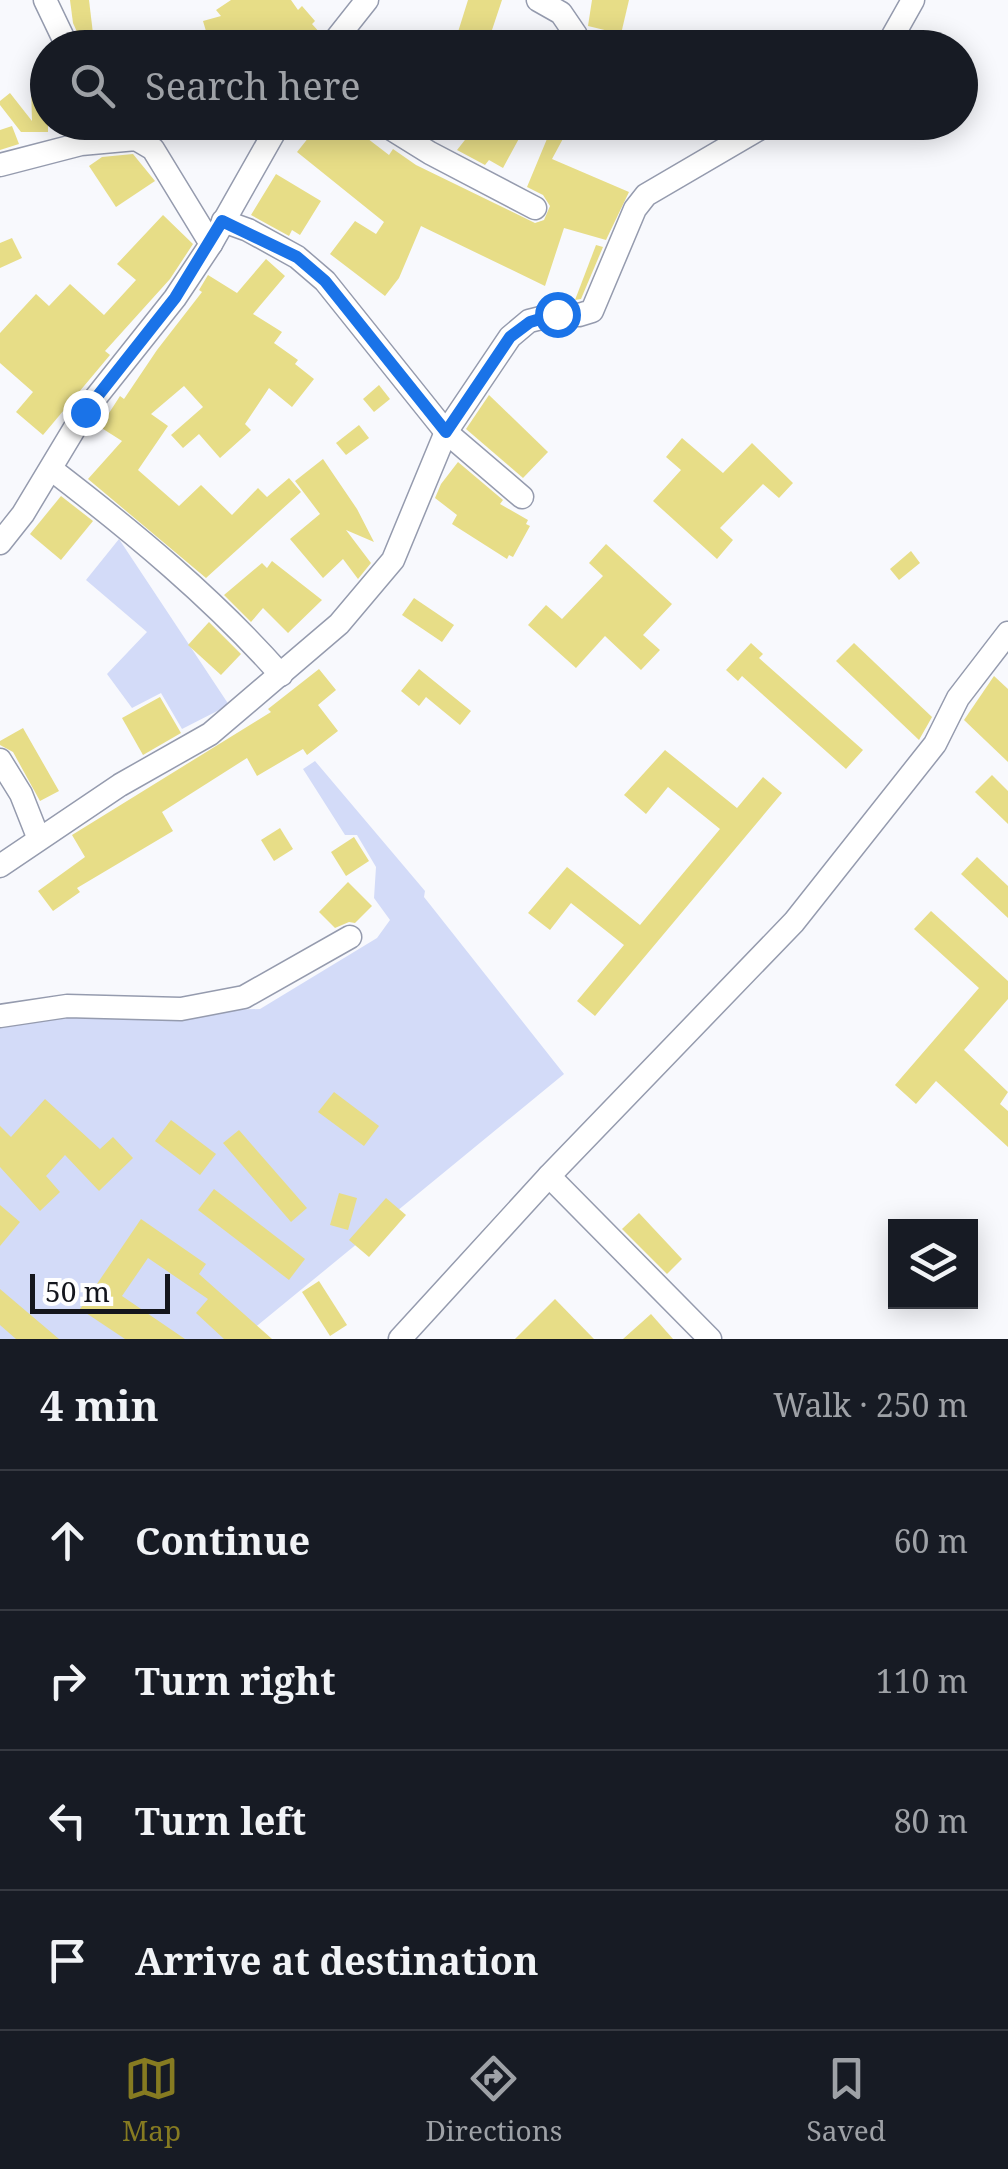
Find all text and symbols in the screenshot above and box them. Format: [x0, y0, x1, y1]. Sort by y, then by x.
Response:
search box [30, 30, 978, 140]
icon: search [65, 58, 120, 113]
text: Search here [145, 59, 361, 111]
route start [535, 292, 581, 338]
route end [63, 390, 109, 436]
map controls [888, 1219, 978, 1309]
button: layers [888, 1219, 978, 1309]
scale bar [30, 1269, 170, 1314]
text: 50 m [45, 1272, 110, 1310]
text: 4 min [40, 1376, 159, 1433]
text: Walk · 250 m [773, 1383, 968, 1426]
icon: ahead [40, 1513, 95, 1568]
text: Continue [135, 1514, 310, 1566]
text: 60 m [894, 1519, 968, 1562]
icon: right [40, 1653, 95, 1708]
text: Turn right [135, 1654, 336, 1706]
text: 110 m [876, 1659, 968, 1702]
icon: left [40, 1793, 95, 1848]
text: Turn left [135, 1794, 306, 1846]
text: 80 m [894, 1799, 968, 1842]
icon: arrive [40, 1933, 95, 1988]
text: Arrive at destination [135, 1934, 539, 1986]
tab: Map [122, 2051, 181, 2149]
tab: Directions [425, 2051, 562, 2149]
tab: Saved [807, 2051, 886, 2149]

